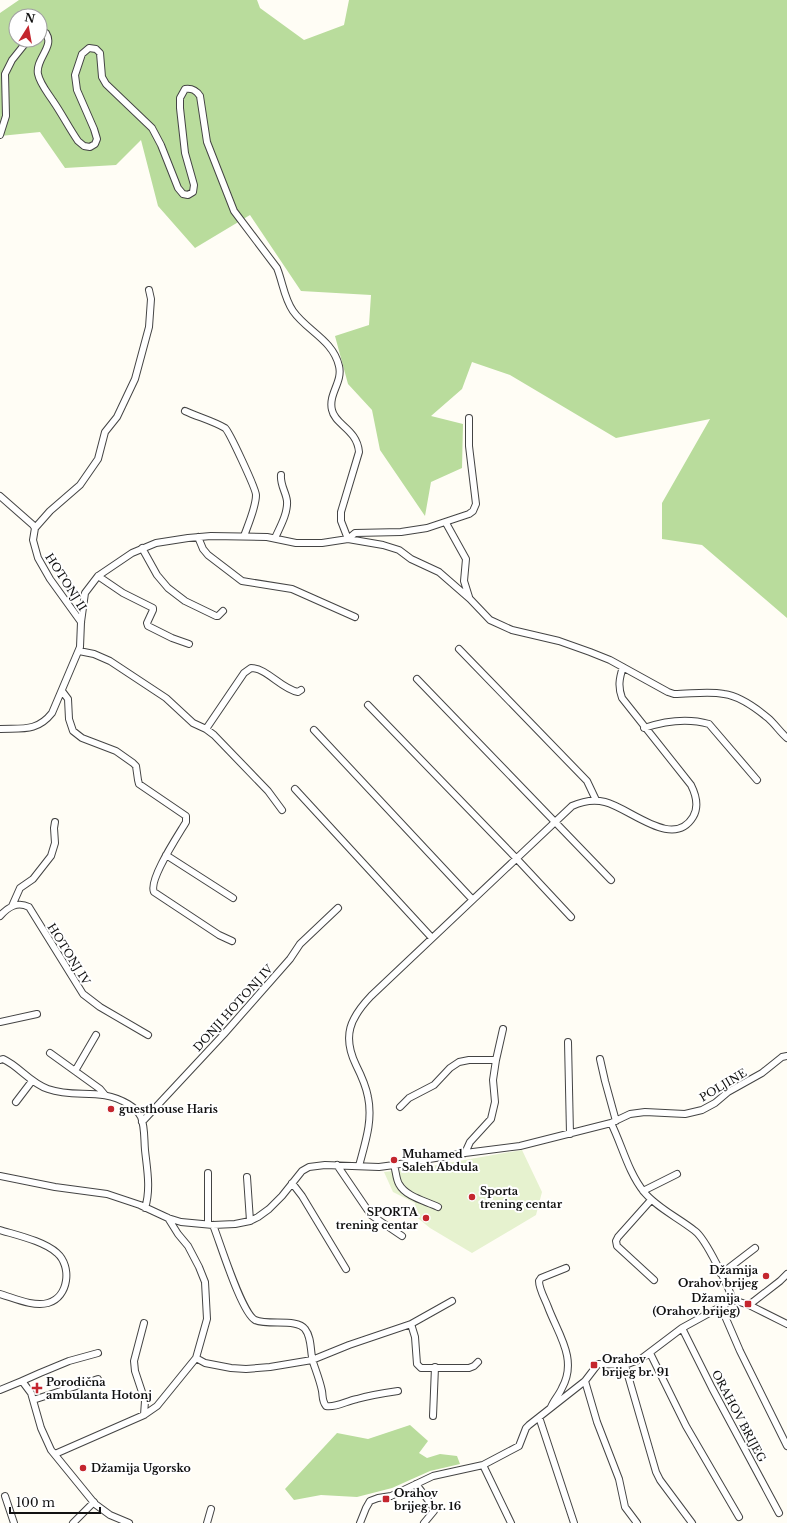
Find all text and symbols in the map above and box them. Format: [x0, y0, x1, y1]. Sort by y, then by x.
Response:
north arrow [8, 8, 48, 48]
text: N [23, 10, 37, 26]
street label: HOTONJ II [42, 551, 90, 614]
street label: HOTONJ IV [45, 921, 94, 988]
street label: DONJI HOTONJ IV [190, 961, 276, 1054]
street label: POLJINE [697, 1065, 749, 1105]
place label: guesthouse Haris [119, 1102, 218, 1116]
marker: guesthouse Haris [106, 1104, 116, 1114]
place label: Muhamed Saleh Abdula [402, 1147, 479, 1174]
marker: Muhamed Saleh Abdula [389, 1155, 399, 1165]
place label: Sporta trening centar [480, 1184, 563, 1211]
marker: Sporta trening centar [467, 1192, 477, 1202]
place label: SPORTA trening centar [336, 1205, 419, 1232]
marker: SPORTA trening centar [421, 1213, 431, 1223]
place label: Džamija Orahov brijeg [678, 1263, 759, 1290]
marker: Džamija Orahov brijeg [761, 1271, 771, 1281]
place label: Džamija (Orahov brijeg) [653, 1291, 741, 1318]
marker: Džamija (Orahov brijeg) [743, 1299, 753, 1309]
place label: Orahov brijeg br. 91 [601, 1352, 669, 1379]
marker: Orahov brijeg br. 91 [589, 1360, 599, 1370]
street label: ORAHOV BRIJEG [709, 1368, 769, 1465]
place label: Porodična ambulanta Hotonj [46, 1375, 152, 1402]
marker: Porodična ambulanta Hotonj [31, 1382, 43, 1394]
place label: Džamija Ugorsko [91, 1461, 191, 1475]
marker: Džamija Ugorsko [78, 1463, 88, 1473]
place label: Orahov brijeg br. 16 [393, 1486, 461, 1513]
scale bar [10, 1489, 100, 1515]
marker: Orahov brijeg br. 16 [381, 1494, 391, 1504]
text: 100 m [16, 1495, 55, 1510]

